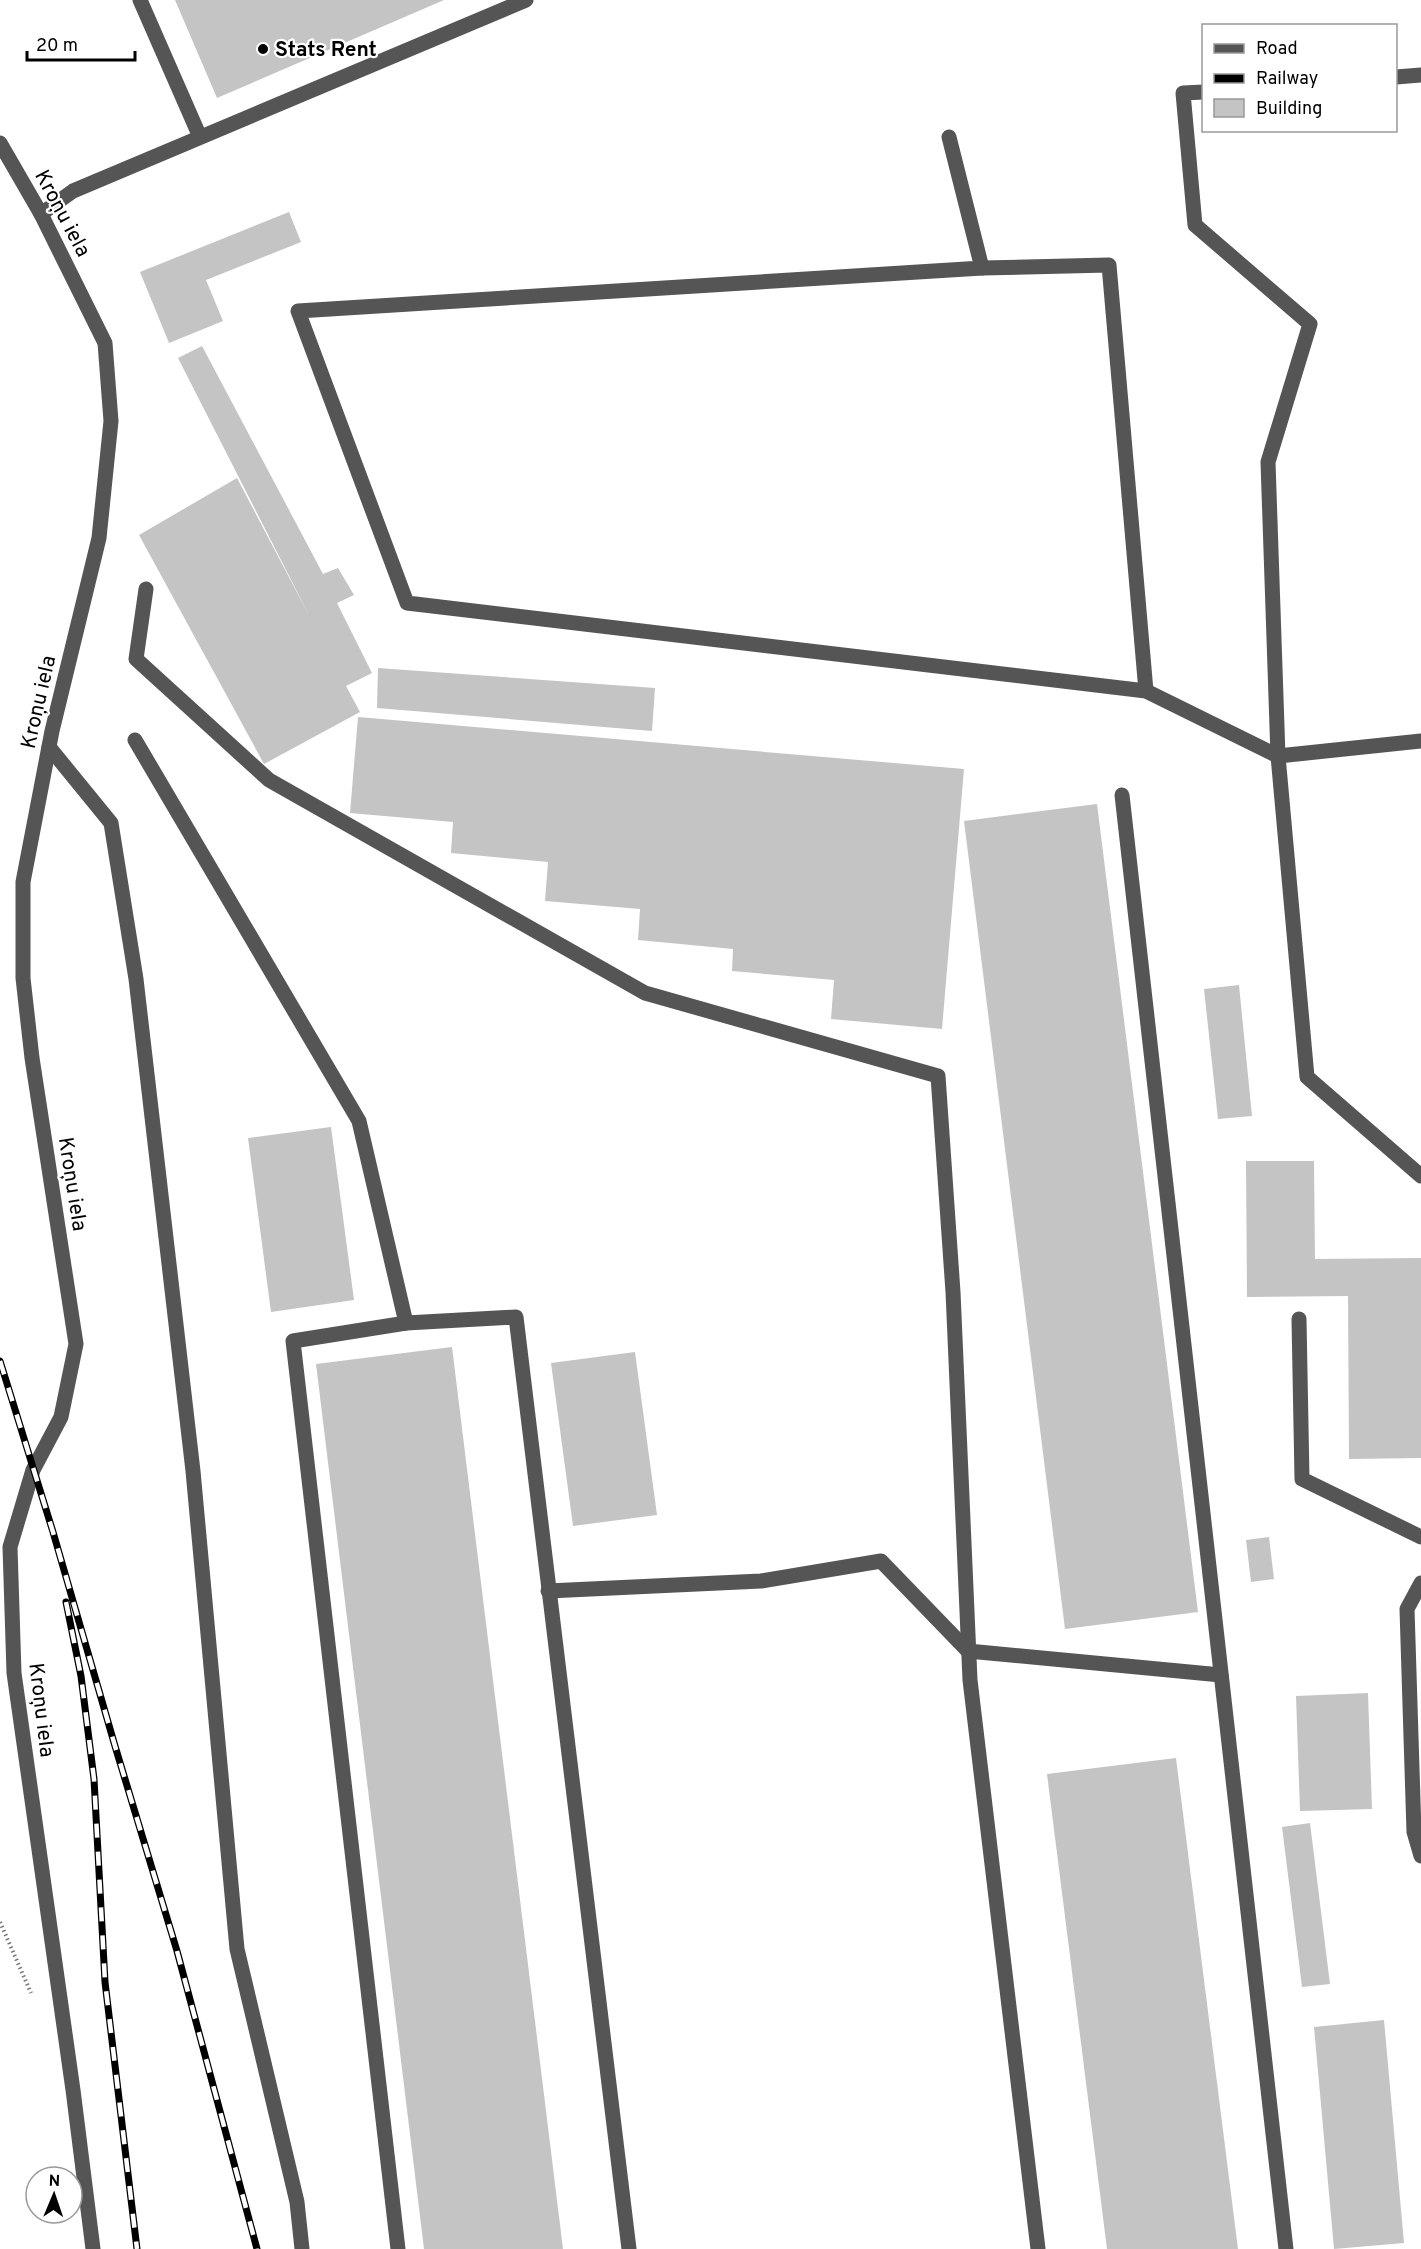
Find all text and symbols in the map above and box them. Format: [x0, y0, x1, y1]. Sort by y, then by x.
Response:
scale bar [27, 24, 135, 62]
legend [1202, 24, 1397, 132]
text: 20 m [36, 35, 78, 58]
place label: Stats Rent [275, 37, 377, 64]
text: Road [1256, 38, 1298, 61]
marker: Stats Rent [256, 42, 270, 56]
text: Railway [1256, 68, 1318, 91]
text: Building [1256, 98, 1322, 121]
street label: Kroņu iela [27, 165, 96, 262]
street label: Kroņu iela [16, 653, 63, 752]
street label: Kroņu iela [51, 1135, 92, 1233]
street label: Kroņu iela [21, 1661, 60, 1759]
north arrow [24, 2165, 84, 2225]
text: N [48, 2172, 61, 2192]

